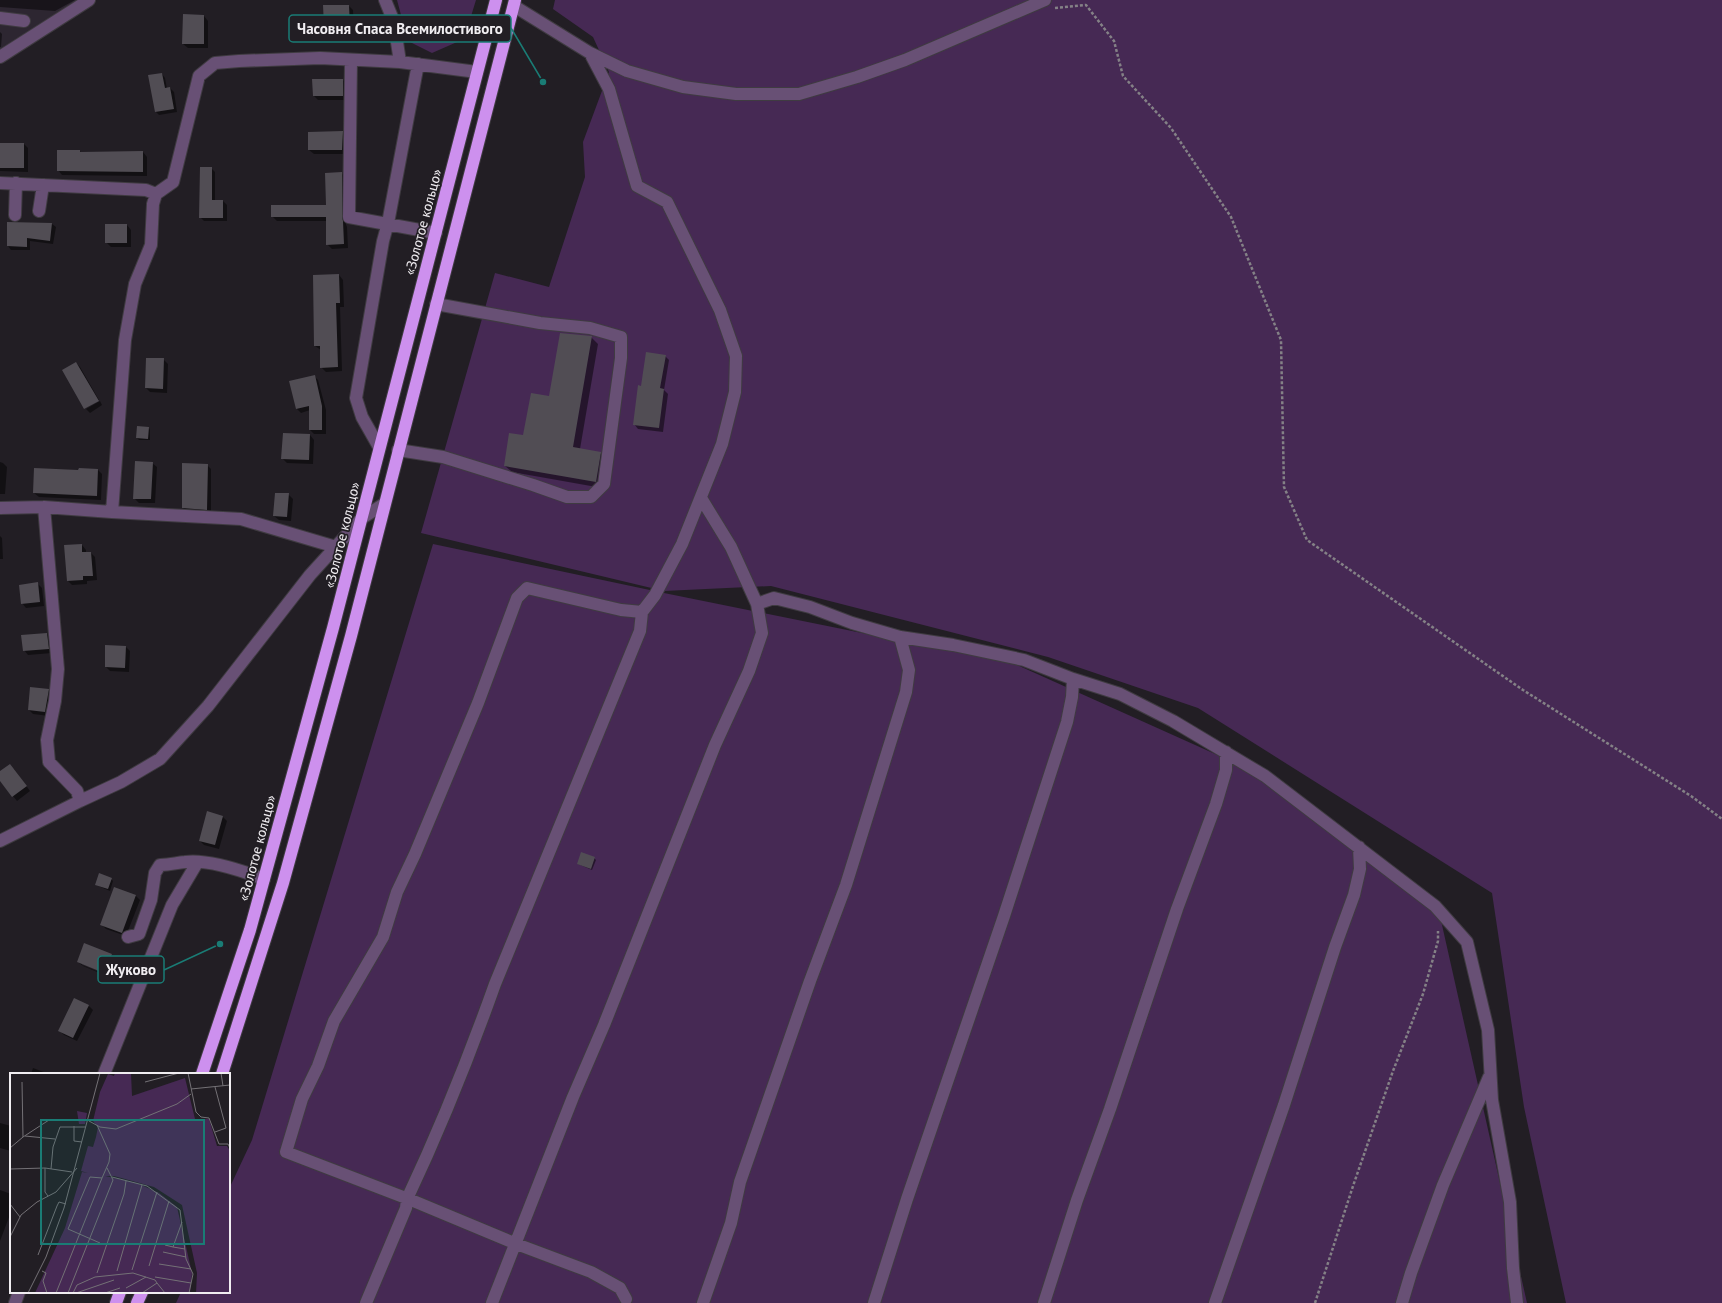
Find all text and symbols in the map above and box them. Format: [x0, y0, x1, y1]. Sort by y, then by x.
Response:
callout: Часовня Спаса Всемилостивого [289, 15, 511, 42]
text: Часовня Спаса Всемилостивого [297, 19, 503, 38]
street label: «Золотое кольцо» [400, 167, 446, 277]
street label: «Золотое кольцо» [320, 480, 364, 590]
street label: «Золотое кольцо» [234, 793, 280, 903]
callout: Жуково [98, 956, 164, 983]
text: Жуково [105, 960, 156, 979]
inset map [10, 1073, 230, 1293]

